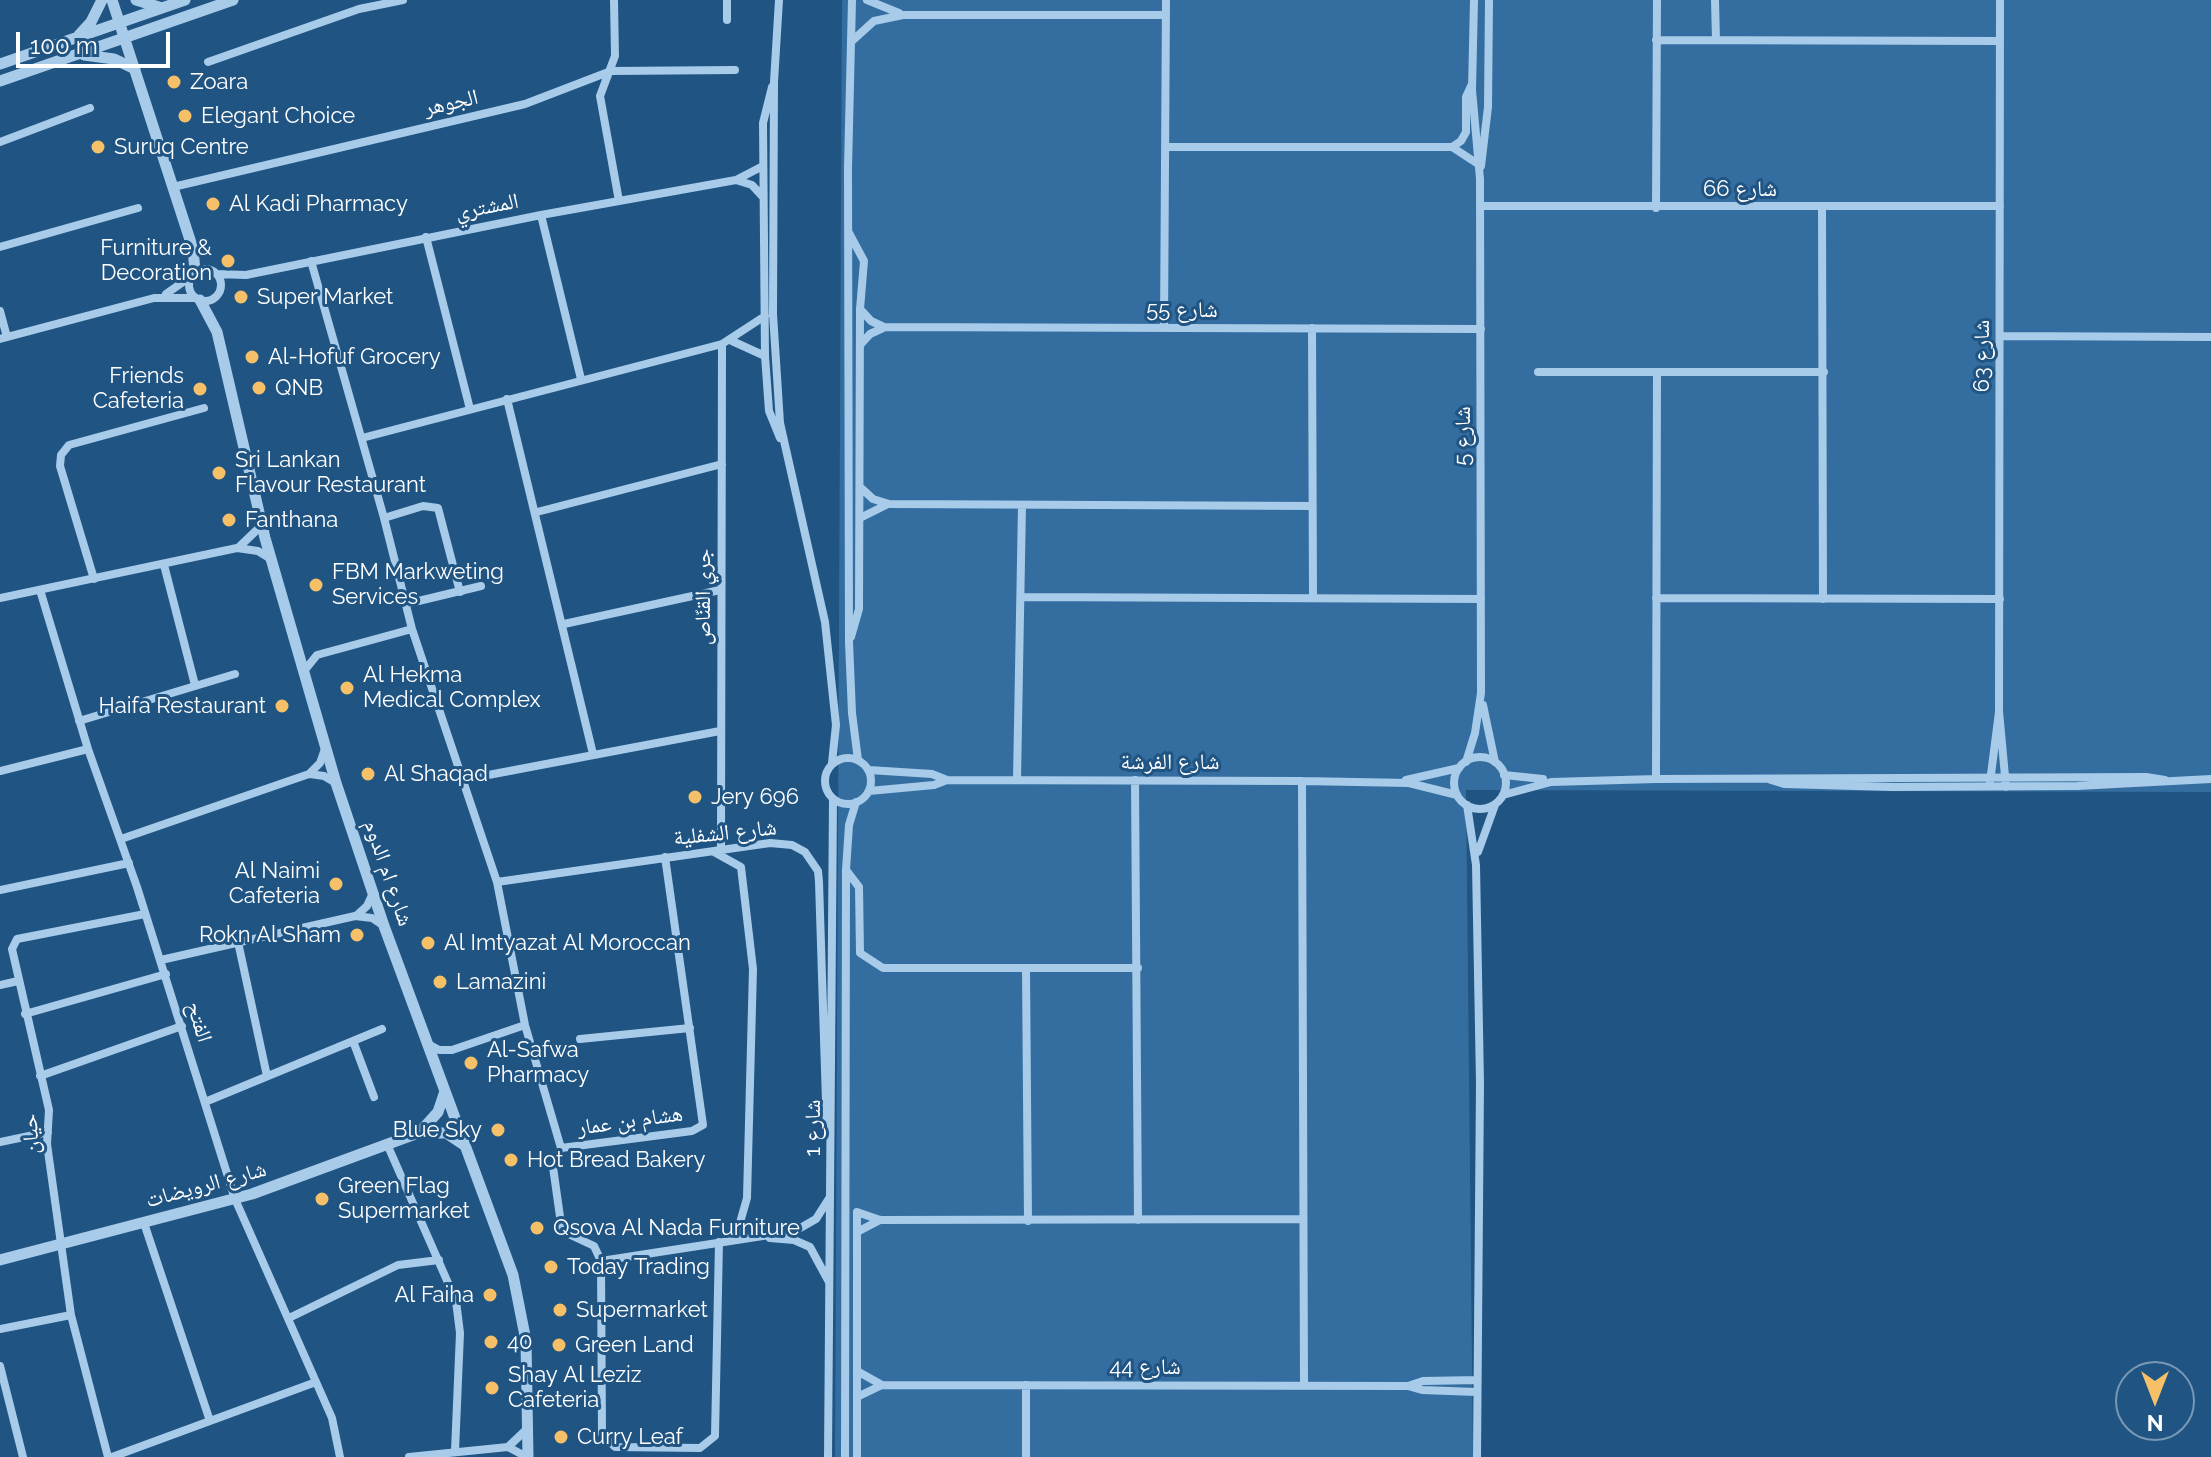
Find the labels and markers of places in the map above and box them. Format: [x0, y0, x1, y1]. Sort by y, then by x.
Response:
place label: Zoara [190, 69, 248, 95]
marker: Zoara [165, 73, 183, 91]
place label: Elegant Choice [201, 103, 355, 129]
marker: Elegant Choice [176, 107, 194, 125]
place label: Suruq Centre [114, 134, 249, 160]
marker: Suruq Centre [89, 138, 107, 156]
place label: Al Kadi Pharmacy [229, 191, 408, 217]
marker: Al Kadi Pharmacy [204, 195, 222, 213]
place label: Furniture & Decoration [100, 235, 212, 286]
marker: Furniture & Decoration [219, 252, 237, 270]
place label: Super Market [257, 284, 393, 310]
marker: Super Market [232, 288, 250, 306]
place label: Al-Hofuf Grocery [268, 344, 441, 370]
marker: Al-Hofuf Grocery [243, 348, 261, 366]
place label: Friends Cafeteria [93, 363, 184, 414]
place label: QNB [275, 375, 323, 401]
marker: QNB [250, 379, 268, 397]
marker: Friends Cafeteria [191, 380, 209, 398]
place label: Sri Lankan Flavour Restaurant [235, 447, 426, 498]
marker: Sri Lankan Flavour Restaurant [210, 464, 228, 482]
place label: Fanthana [245, 507, 338, 533]
marker: Fanthana [220, 511, 238, 529]
place label: FBM Markweting Services [332, 559, 504, 610]
marker: FBM Markweting Services [307, 576, 325, 594]
place label: Al Hekma Medical Complex [363, 662, 541, 714]
marker: Al Hekma Medical Complex [338, 679, 356, 697]
place label: Haifa Restaurant [99, 693, 266, 719]
marker: Haifa Restaurant [273, 697, 291, 715]
place label: Al Shaqad [384, 761, 488, 787]
marker: Al Shaqad [359, 765, 377, 783]
place label: Jery 696 [711, 784, 799, 810]
marker: Jery 696 [686, 788, 704, 806]
place label: Al Naimi Cafeteria [229, 858, 320, 910]
marker: Al Naimi Cafeteria [327, 875, 345, 893]
place label: Rokn Al Sham [199, 922, 341, 948]
marker: Rokn Al Sham [348, 926, 366, 944]
place label: Al Imtyazat Al Moroccan [444, 930, 691, 956]
marker: Al Imtyazat Al Moroccan [419, 934, 437, 952]
place label: Lamazini [456, 969, 546, 995]
marker: Lamazini [431, 973, 449, 991]
place label: Al-Safwa Pharmacy [487, 1037, 589, 1088]
marker: Al-Safwa Pharmacy [462, 1054, 480, 1072]
place label: Blue Sky [393, 1117, 482, 1143]
marker: Blue Sky [489, 1121, 507, 1139]
place label: Hot Bread Bakery [527, 1147, 705, 1173]
marker: Hot Bread Bakery [502, 1151, 520, 1169]
place label: Green Flag Supermarket [338, 1173, 470, 1224]
marker: Green Flag Supermarket [313, 1190, 331, 1208]
place label: Qsova Al Nada Furniture [553, 1215, 800, 1241]
marker: Qsova Al Nada Furniture [528, 1219, 546, 1237]
place label: Today Trading [567, 1254, 710, 1280]
marker: Today Trading [542, 1258, 560, 1276]
place label: Al Faiha [394, 1282, 474, 1308]
marker: Al Faiha [481, 1286, 499, 1304]
place label: Supermarket [576, 1297, 708, 1323]
marker: Supermarket [551, 1301, 569, 1319]
place label: 40 [507, 1329, 532, 1355]
place label: Green Land [575, 1332, 694, 1358]
marker: 40 [482, 1333, 500, 1351]
marker: Green Land [550, 1336, 568, 1354]
place label: Shay Al Leziz Cafeteria [508, 1362, 642, 1414]
marker: Shay Al Leziz Cafeteria [483, 1379, 501, 1397]
place label: Curry Leaf [577, 1424, 683, 1450]
marker: Curry Leaf [552, 1428, 570, 1446]

